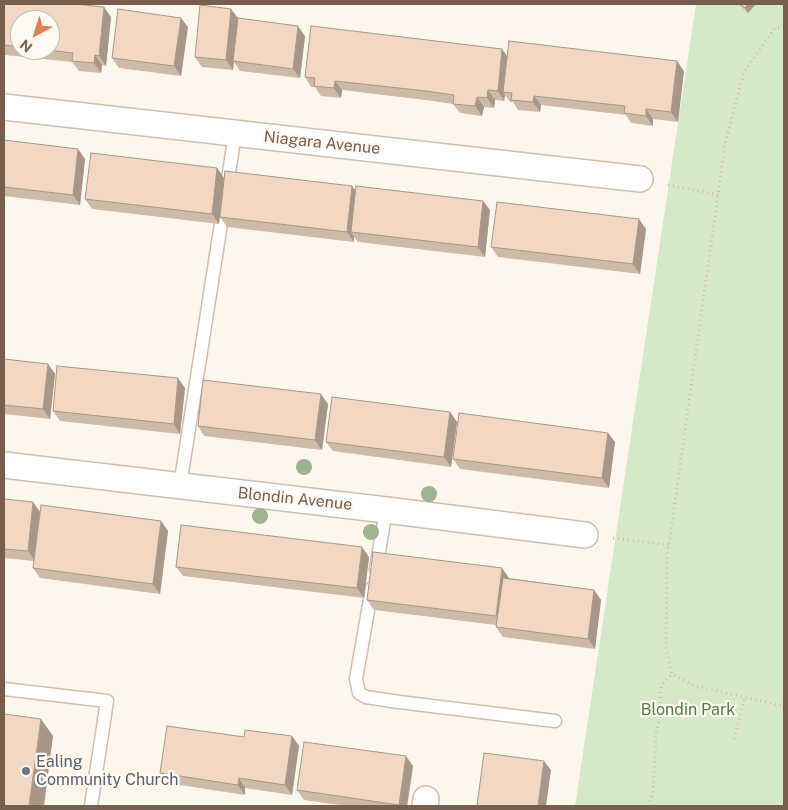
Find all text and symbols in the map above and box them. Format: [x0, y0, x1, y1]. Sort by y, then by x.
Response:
north arrow [10, 10, 60, 60]
text: N [17, 36, 35, 56]
street label: Niagara Avenue [263, 127, 381, 159]
street label: Blondin Avenue [237, 483, 353, 515]
park label: Blondin Park [641, 700, 735, 720]
place label: Ealing Community Church [36, 752, 179, 790]
marker: Ealing Community Church [20, 765, 32, 777]

